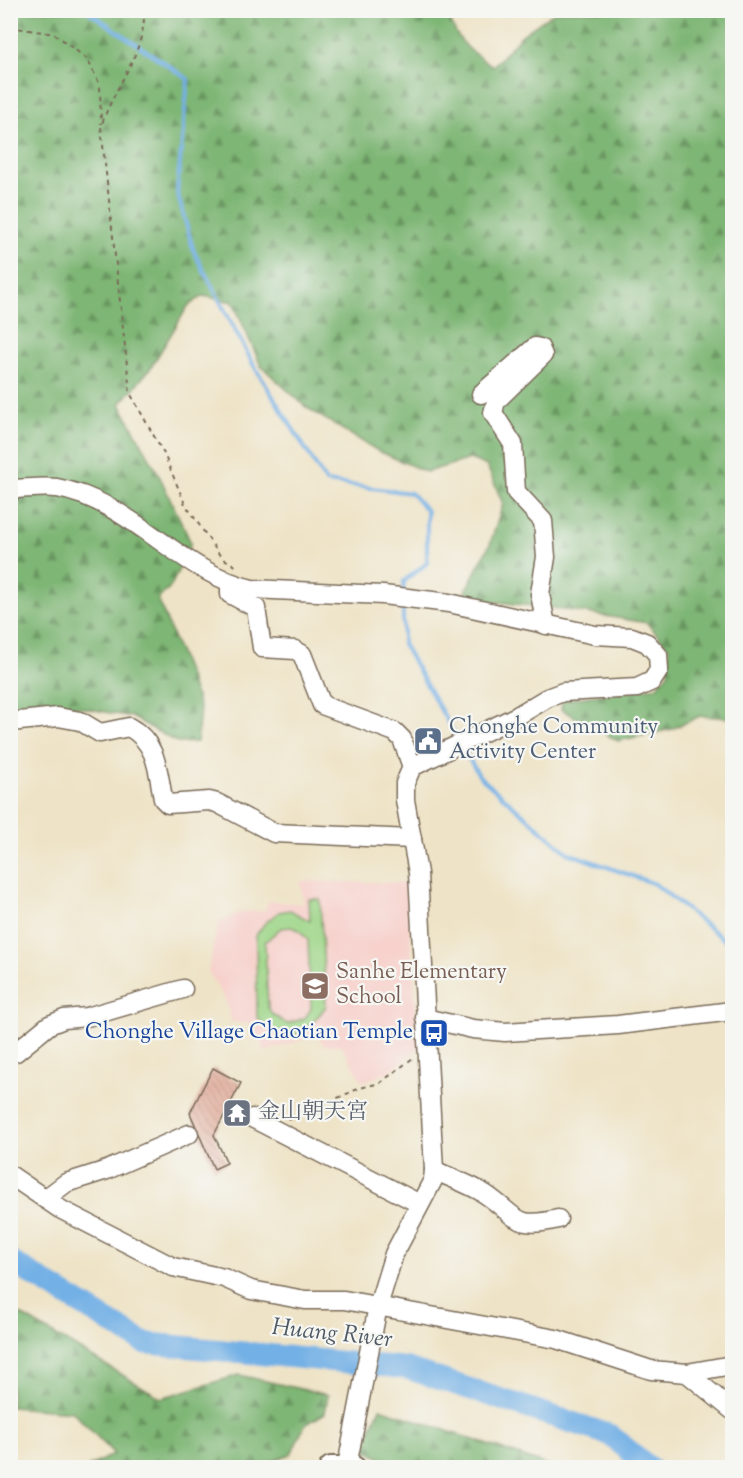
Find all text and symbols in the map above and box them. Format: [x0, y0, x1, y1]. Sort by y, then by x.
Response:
place label: Chonghe Community Activity Center [449, 712, 658, 769]
public building icon: Chonghe Community Activity Center [412, 725, 444, 757]
place label: Sanhe Elementary School [336, 957, 507, 1014]
school or university icon: Sanhe Elementary School [299, 970, 331, 1002]
place label: Chonghe Village Chaotian Temple [85, 1017, 413, 1049]
bus stop icon: Chonghe Village Chaotian Temple [418, 1017, 450, 1049]
temple icon: 金山朝天宮 [221, 1097, 253, 1129]
place label: 金山朝天宮 [258, 1097, 368, 1129]
water label: Huang River [270, 1311, 394, 1357]

